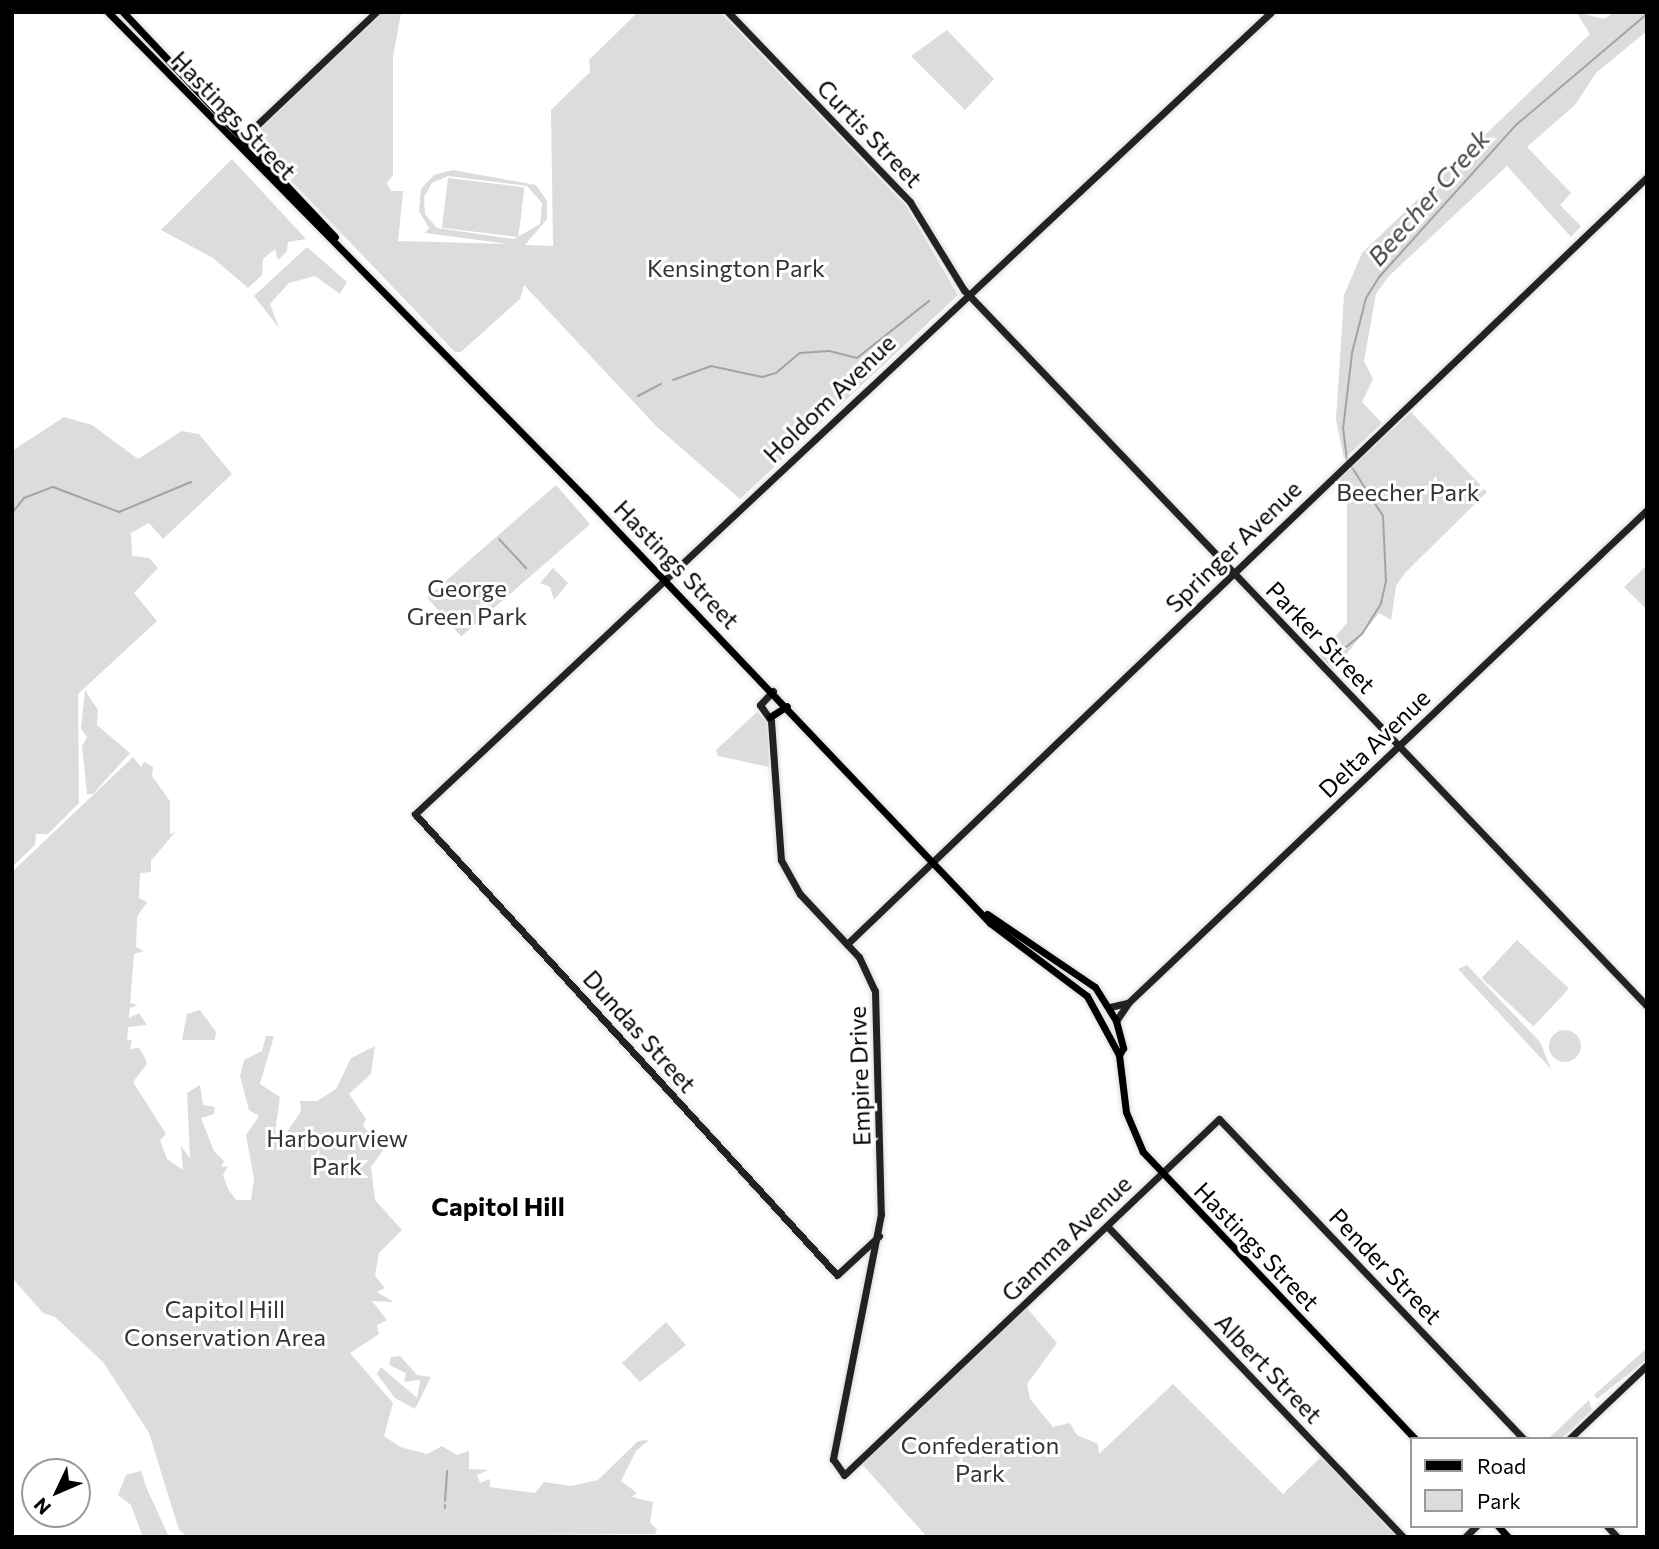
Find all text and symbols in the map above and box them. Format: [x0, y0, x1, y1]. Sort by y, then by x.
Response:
street label: Hastings Street [165, 45, 303, 185]
street label: Curtis Street [811, 73, 929, 193]
water label: Beecher Creek [1360, 122, 1496, 272]
park label: Kensington Park [647, 254, 825, 282]
street label: Holdom Avenue [757, 328, 901, 468]
street label: Springer Avenue [1159, 474, 1307, 618]
park label: Beecher Park [1336, 478, 1480, 506]
street label: Hastings Street [608, 494, 746, 634]
park label: George Green Park [407, 574, 527, 630]
street label: Parker Street [1261, 575, 1381, 699]
street label: Delta Avenue [1312, 683, 1436, 803]
street label: Dundas Street [578, 964, 702, 1098]
street label: Empire Drive [842, 1006, 876, 1146]
park label: Harbourview Park [266, 1124, 408, 1180]
street label: Gamma Avenue [995, 1169, 1137, 1307]
street label: Hastings Street [1188, 1176, 1326, 1316]
district label: Capitol Hill [431, 1190, 565, 1222]
street label: Pender Street [1324, 1202, 1448, 1330]
park label: Capitol Hill Conservation Area [124, 1295, 326, 1351]
street label: Albert Street [1210, 1307, 1328, 1429]
park label: Confederation Park [901, 1431, 1059, 1487]
legend [1410, 1437, 1638, 1528]
text: Road [1477, 1453, 1526, 1478]
north arrow [21, 1458, 91, 1528]
text: Park [1477, 1488, 1521, 1513]
text: N [29, 1493, 55, 1520]

